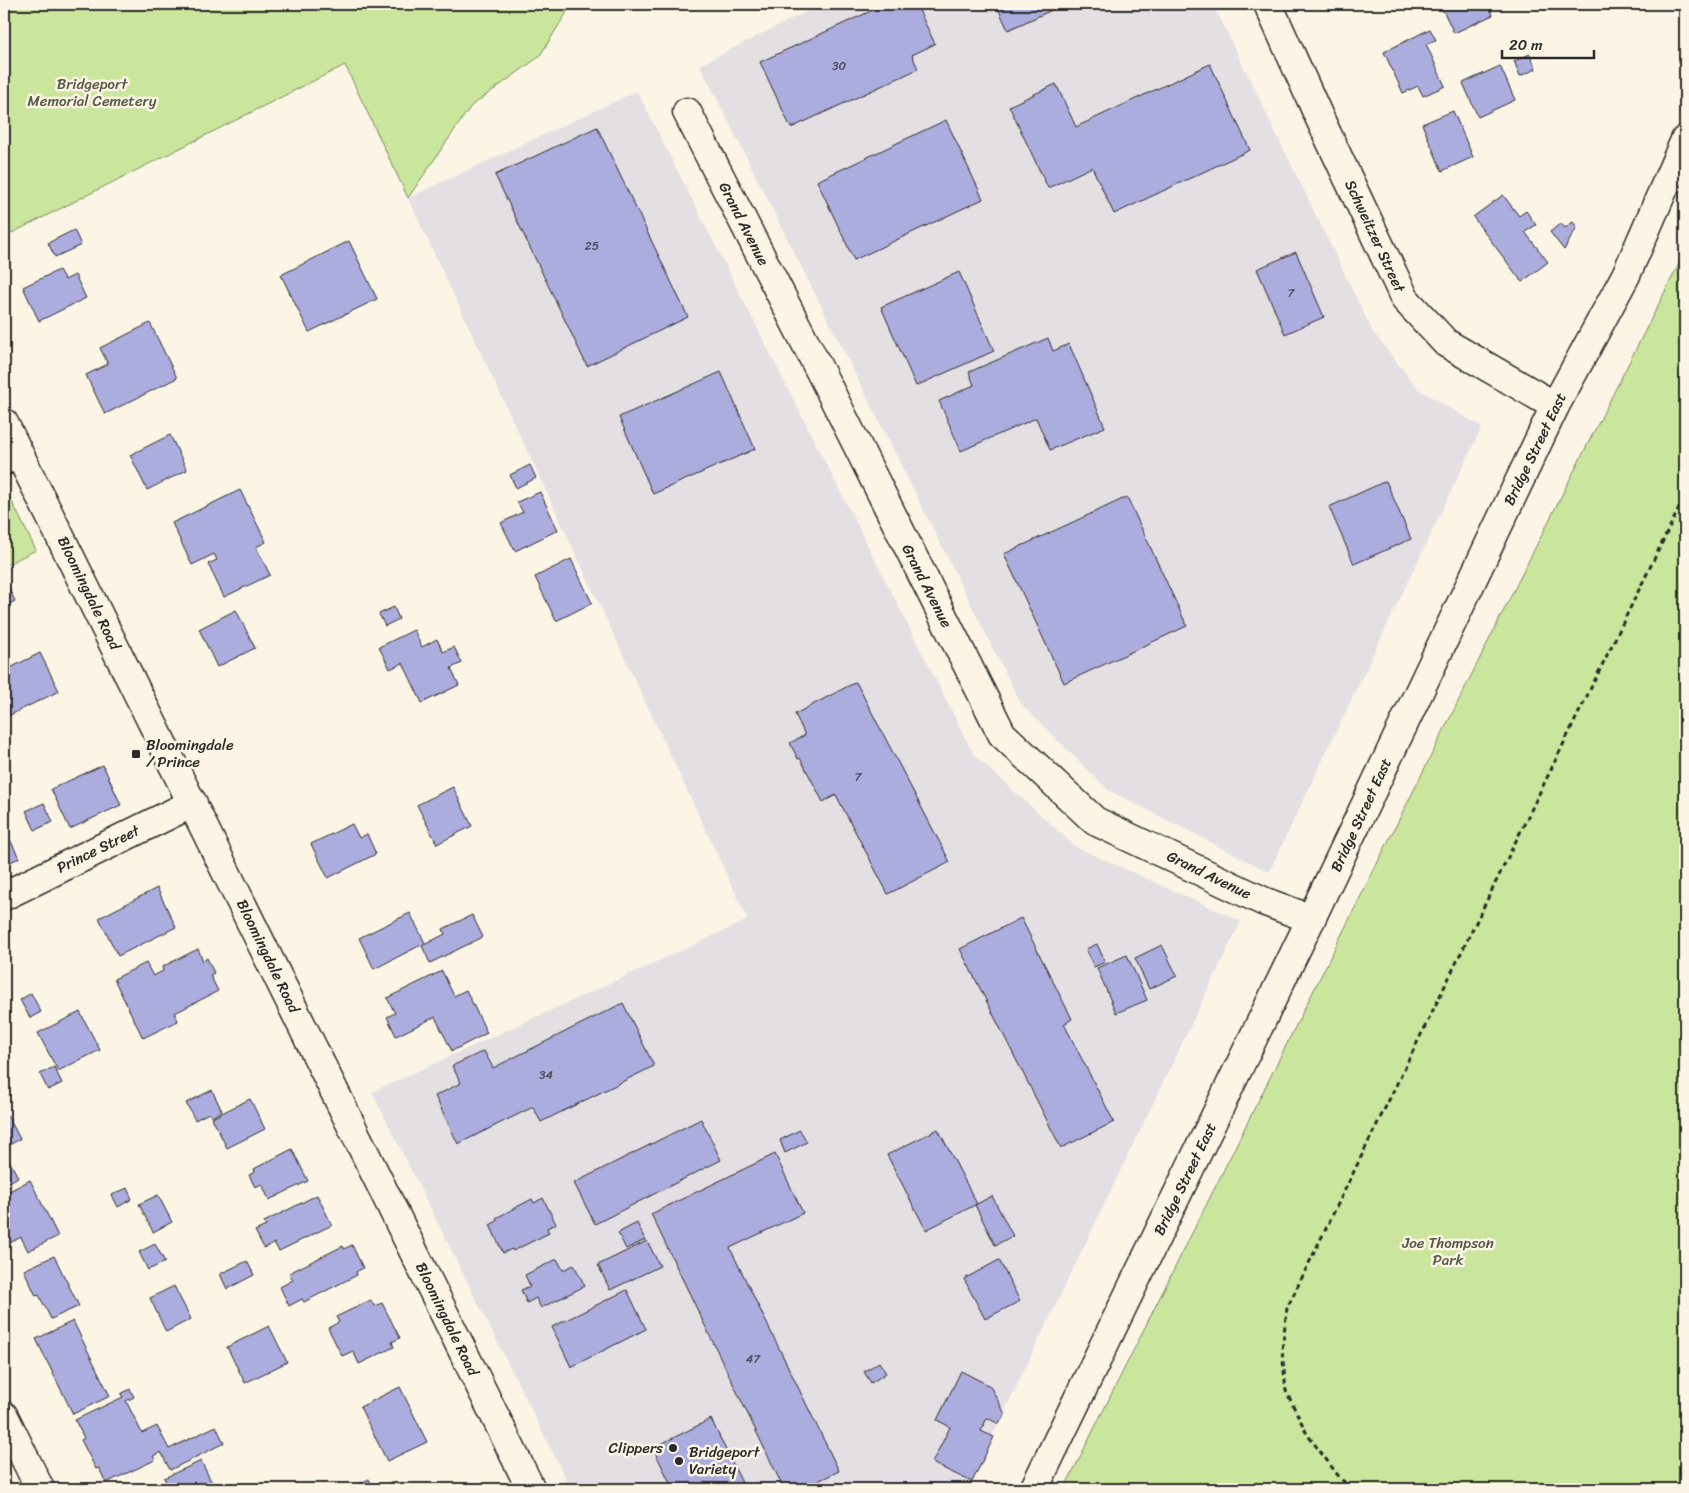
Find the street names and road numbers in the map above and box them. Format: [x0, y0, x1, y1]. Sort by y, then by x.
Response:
street label: Schweitzer Street [1338, 175, 1413, 297]
street label: Grand Avenue [712, 177, 776, 271]
street label: Bridge Street East [1496, 388, 1574, 510]
street label: Bloomingdale Road [50, 532, 128, 655]
street label: Grand Avenue [895, 539, 959, 633]
street label: Bridge Street East [1323, 753, 1399, 876]
street label: Prince Street [52, 817, 145, 880]
street label: Grand Avenue [1162, 843, 1256, 907]
street label: Bloomingdale Road [229, 895, 307, 1018]
street label: Bridge Street East [1146, 1118, 1224, 1240]
street label: Bloomingdale Road [408, 1258, 486, 1381]

